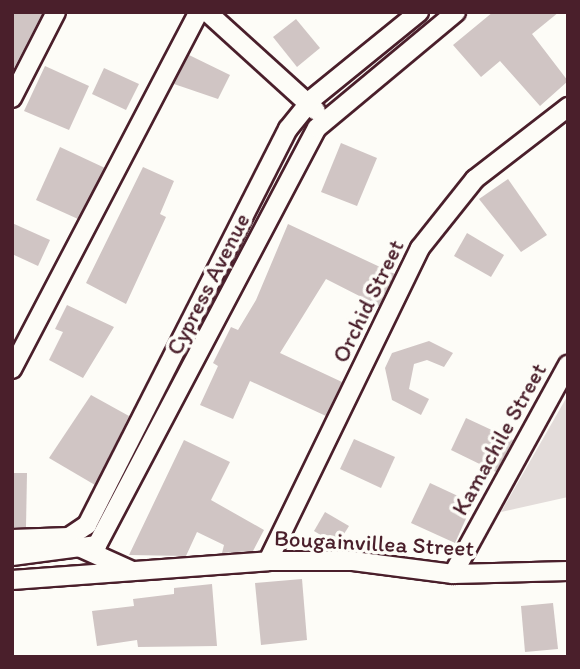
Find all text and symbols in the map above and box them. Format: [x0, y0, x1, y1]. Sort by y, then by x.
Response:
street label: Cypress Avenue [161, 209, 255, 359]
street label: Orchid Street [326, 235, 410, 367]
street label: Kamachile Street [446, 358, 552, 520]
street label: Bougainvillea Street [274, 524, 474, 562]

